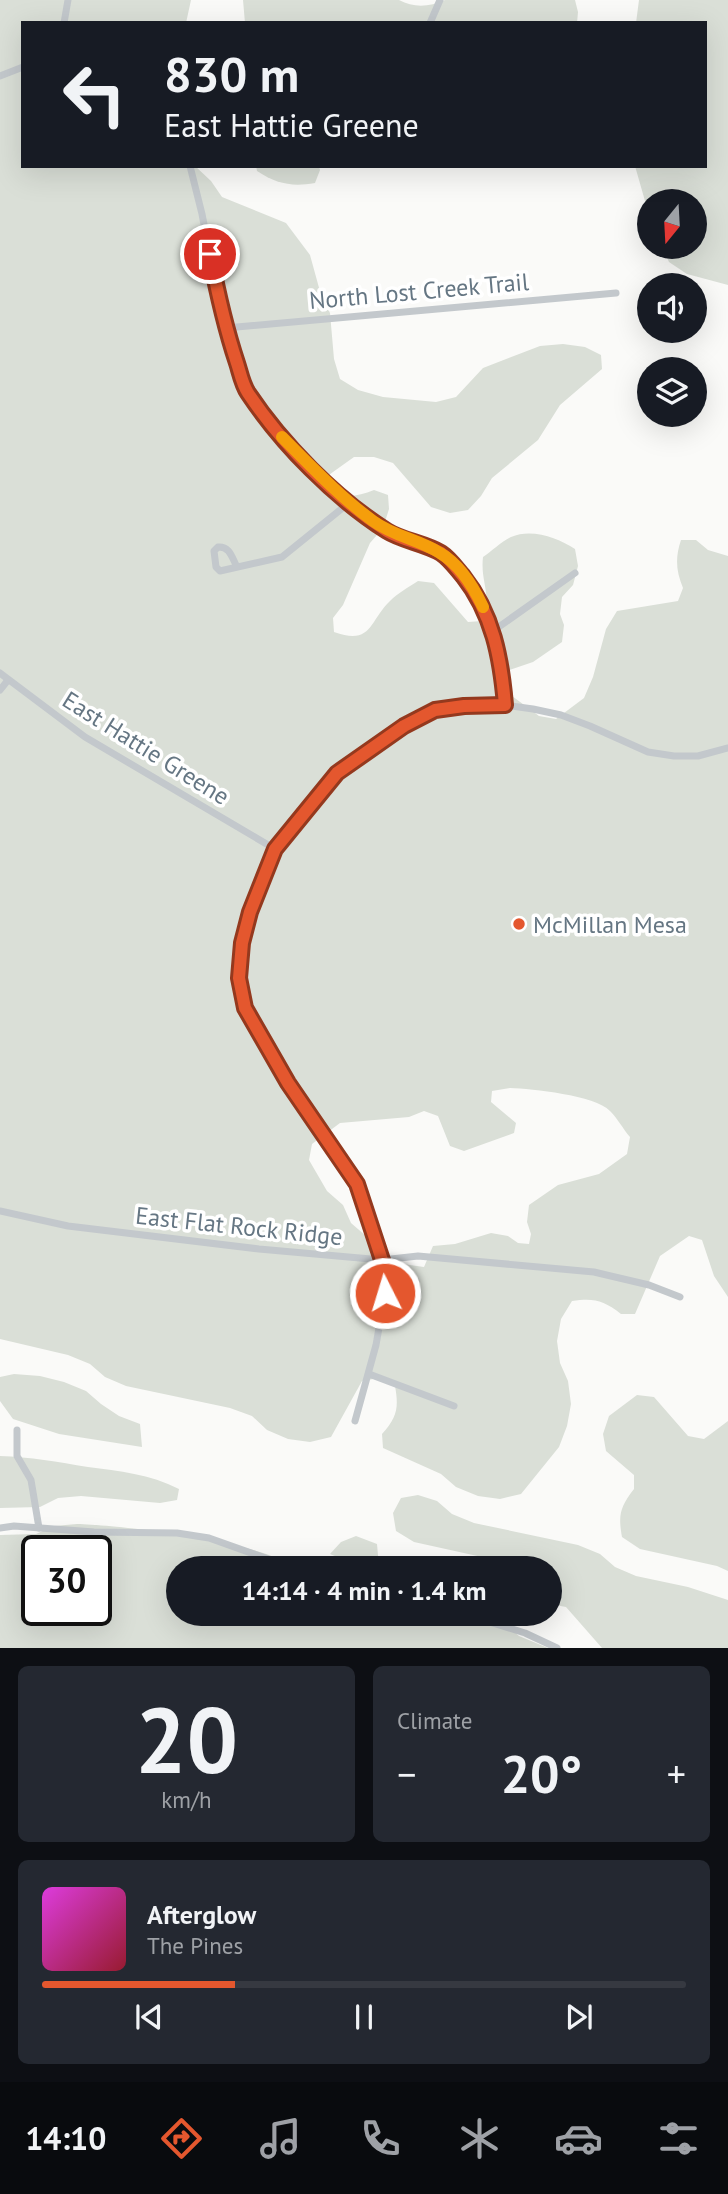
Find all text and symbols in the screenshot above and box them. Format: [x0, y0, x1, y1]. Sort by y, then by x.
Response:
text: 830 m [164, 42, 299, 106]
icon: left [49, 49, 140, 140]
text: East Hattie Greene [164, 104, 419, 146]
north arrow [637, 189, 707, 259]
map controls [637, 189, 707, 427]
pin [180, 224, 240, 284]
icon: arrive [191, 235, 229, 273]
street label: North Lost Creek Trail [308, 266, 530, 316]
button: sound [637, 273, 707, 343]
button: layers [637, 357, 707, 427]
street label: East Hattie Greene [57, 684, 235, 812]
place label: McMillan Mesa [533, 909, 687, 940]
marker: McMillan Mesa [511, 916, 527, 932]
street label: East Flat Rock Ridge [134, 1200, 344, 1252]
position arrow [348, 1256, 422, 1330]
speed limit sign: 30 [21, 1535, 112, 1626]
text: 14:14 · 4 min · 1.4 km [242, 1574, 487, 1607]
text: 20 [135, 1680, 238, 1798]
text: Climate [397, 1706, 472, 1735]
text: 20° [501, 1740, 582, 1807]
text: − [397, 1749, 416, 1798]
text: + [667, 1749, 686, 1798]
text: km/h [161, 1785, 212, 1814]
text: Afterglow [147, 1898, 256, 1931]
text: The Pines [147, 1931, 243, 1960]
icon: previous [130, 1998, 168, 2036]
icon: pause [345, 1998, 383, 2036]
icon: next [560, 1998, 598, 2036]
icon: directions [157, 2114, 206, 2163]
icon: music [256, 2114, 305, 2163]
icon: phone [356, 2114, 405, 2163]
icon: climate [455, 2114, 504, 2163]
icon: car [554, 2114, 603, 2163]
icon: filters [654, 2114, 703, 2163]
text: 14:10 [25, 2117, 106, 2159]

